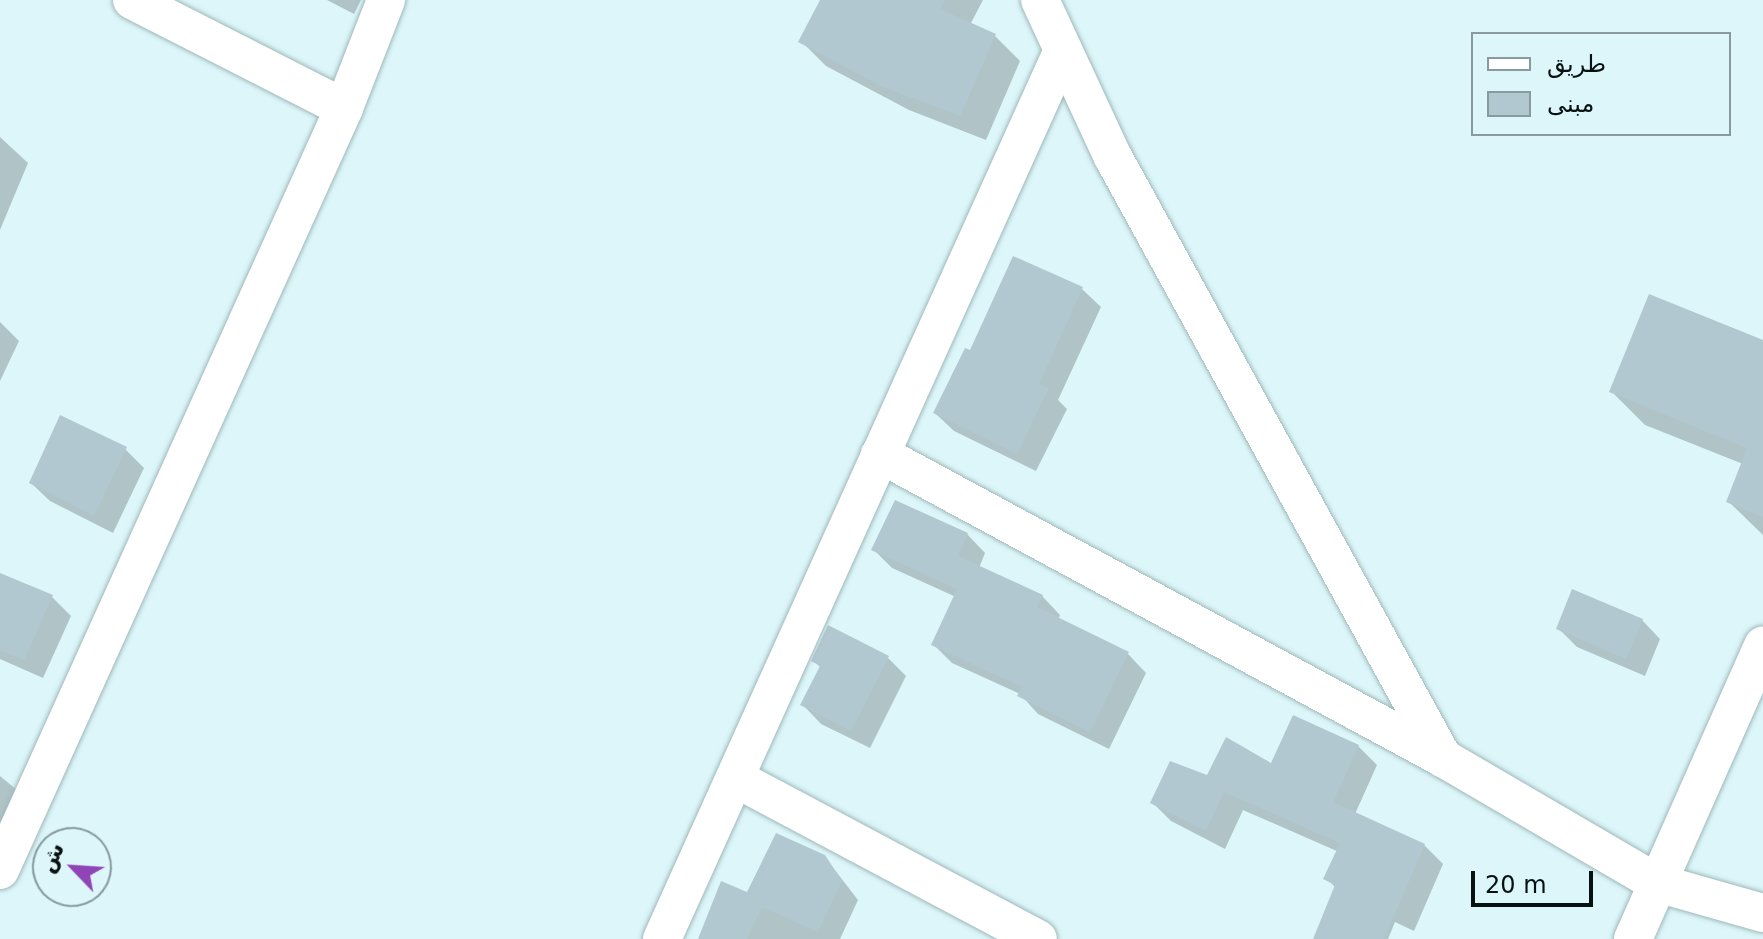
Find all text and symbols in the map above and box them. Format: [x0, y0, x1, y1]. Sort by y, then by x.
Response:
legend [1471, 32, 1731, 136]
text: طريق [1547, 50, 1606, 78]
text: مبنى [1547, 90, 1594, 118]
north arrow [32, 827, 112, 907]
text: ش [34, 838, 69, 877]
scale bar [1475, 855, 1597, 905]
text: 20 m [1485, 871, 1547, 899]

